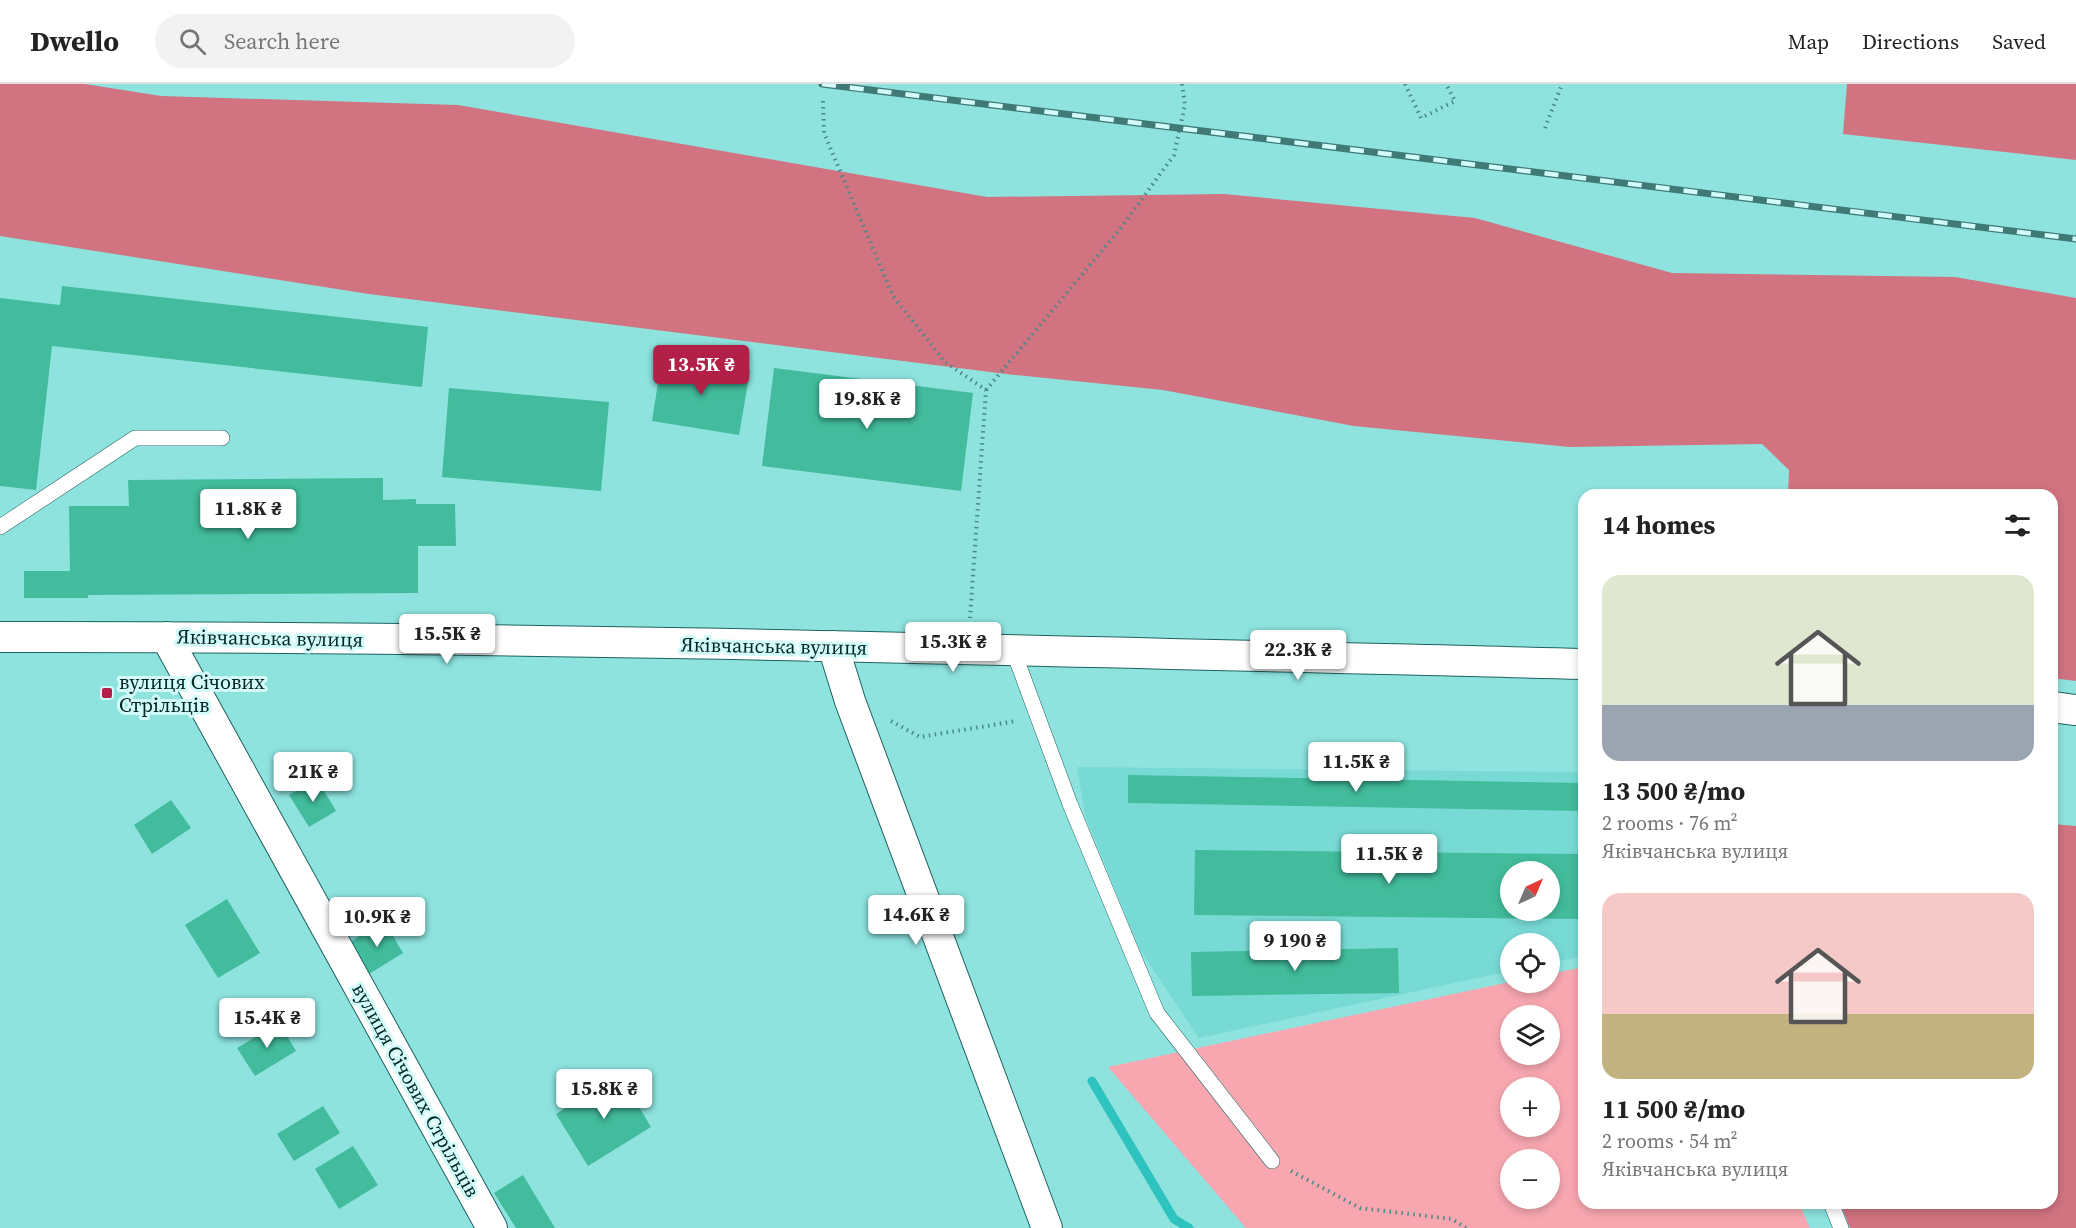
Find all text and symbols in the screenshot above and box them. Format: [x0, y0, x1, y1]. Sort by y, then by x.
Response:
search box [155, 14, 575, 68]
text: Dwello [30, 22, 119, 60]
icon: search [176, 25, 209, 58]
text: Search here [224, 26, 340, 56]
text: Map [1788, 27, 1829, 56]
text: Directions [1862, 27, 1959, 56]
text: Saved [1992, 27, 2046, 56]
pin: 13.5K ₴ [646, 345, 756, 396]
text: 13.5K ₴ [667, 350, 735, 378]
pin: 19.8K ₴ [812, 379, 922, 430]
text: 19.8K ₴ [833, 384, 901, 412]
pin: 11.8K ₴ [193, 489, 303, 540]
text: 11.8K ₴ [214, 494, 282, 522]
text: 14 homes [1602, 507, 1715, 543]
icon: filters [2001, 509, 2034, 542]
pin: 15.5K ₴ [392, 614, 502, 665]
icon: home [1764, 614, 1872, 722]
text: 15.5K ₴ [413, 619, 481, 647]
street label: Яківчанська вулиця [177, 622, 363, 654]
pin: 15.3K ₴ [898, 622, 1008, 673]
text: 15.3K ₴ [919, 627, 987, 655]
street label: Яківчанська вулиця [681, 630, 867, 662]
pin: 22.3K ₴ [1243, 630, 1353, 681]
text: 22.3K ₴ [1264, 635, 1332, 663]
place label: вулиця Січових Стрільців [119, 668, 265, 719]
marker: вулиця Січових Стрільців [100, 686, 114, 700]
pin: 11.5K ₴ [1301, 742, 1411, 793]
text: 11.5K ₴ [1322, 747, 1390, 775]
pin: 21K ₴ [271, 752, 355, 803]
text: 21K ₴ [288, 757, 338, 785]
text: 13 500 ₴/mo [1602, 773, 1745, 809]
text: 2 rooms · 76 m² [1602, 809, 1738, 837]
pin: 11.5K ₴ [1334, 834, 1444, 885]
text: Яківчанська вулиця [1602, 837, 1788, 865]
text: 11.5K ₴ [1355, 839, 1423, 867]
north arrow [1500, 861, 1560, 921]
map controls [1500, 861, 1560, 1209]
pin: 14.6K ₴ [861, 895, 971, 946]
pin: 10.9K ₴ [322, 897, 432, 948]
text: 14.6K ₴ [882, 900, 950, 928]
text: 10.9K ₴ [343, 902, 411, 930]
pin: 9 190 ₴ [1240, 921, 1350, 972]
text: 9 190 ₴ [1264, 926, 1326, 954]
icon: home [1764, 932, 1872, 1040]
button: locate [1500, 933, 1560, 993]
street label: вулиця Січових Стрільців [345, 978, 487, 1202]
pin: 15.4K ₴ [212, 998, 322, 1049]
text: 15.4K ₴ [233, 1003, 301, 1031]
button: layers [1500, 1005, 1560, 1065]
pin: 15.8K ₴ [549, 1069, 659, 1120]
text: 15.8K ₴ [570, 1074, 638, 1102]
button: + [1500, 1077, 1560, 1137]
text: 11 500 ₴/mo [1602, 1091, 1745, 1127]
text: 2 rooms · 54 m² [1602, 1127, 1738, 1155]
button: − [1500, 1149, 1560, 1209]
text: Яківчанська вулиця [1602, 1155, 1788, 1183]

